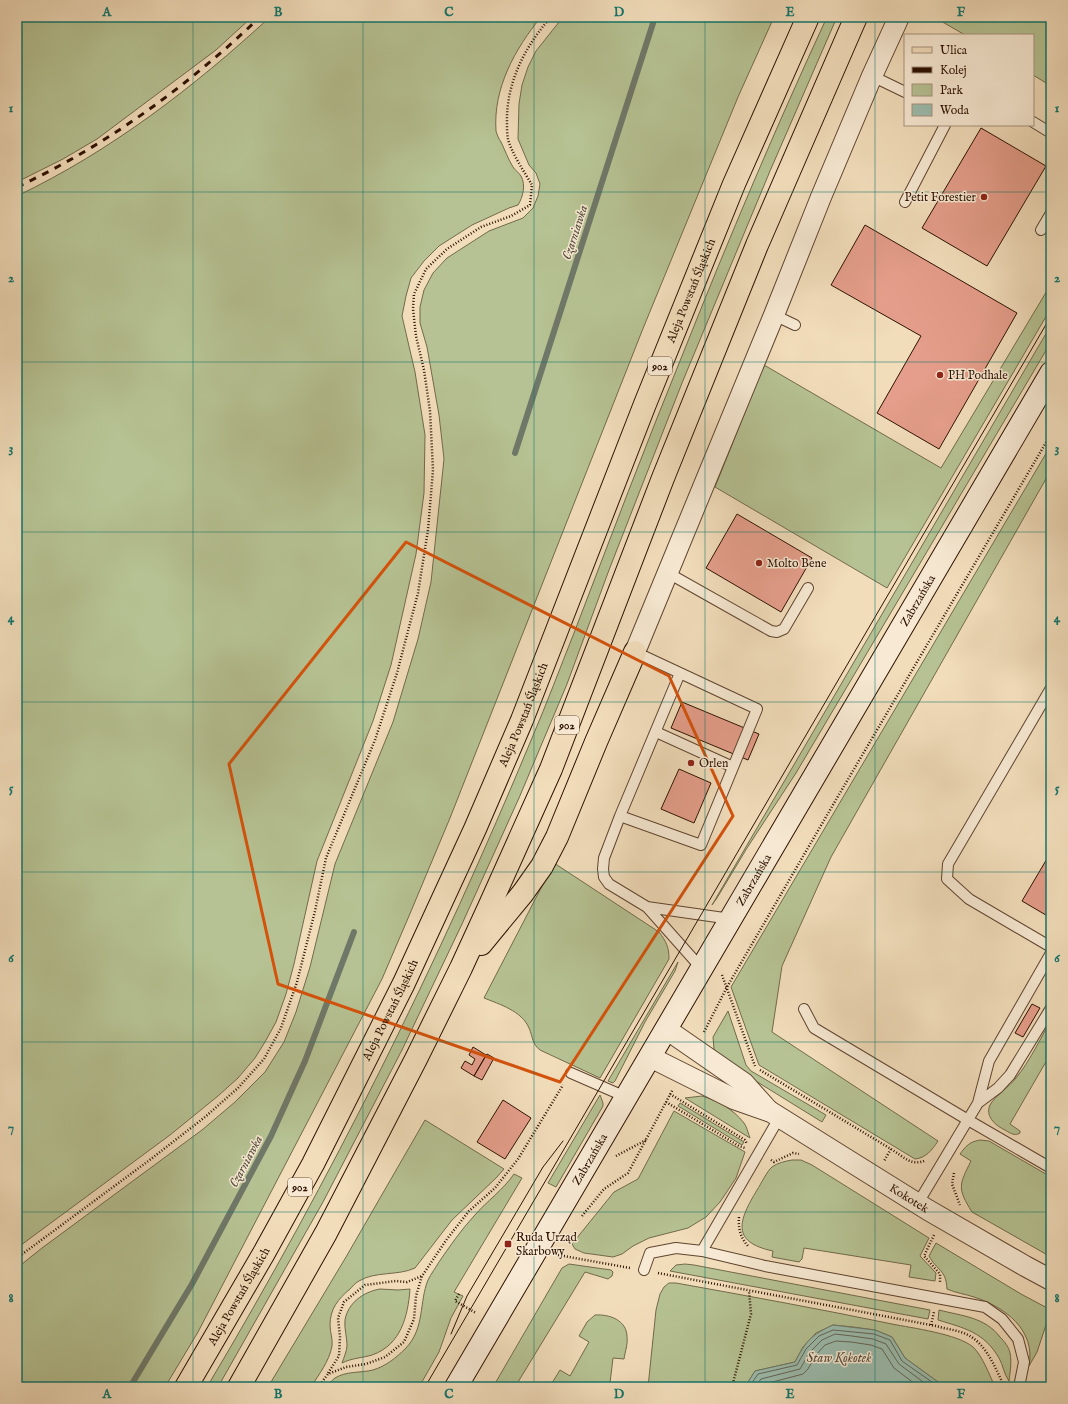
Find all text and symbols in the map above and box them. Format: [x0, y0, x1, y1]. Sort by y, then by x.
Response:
text: A [102, 4, 113, 21]
text: B [274, 4, 283, 21]
text: C [444, 4, 454, 21]
text: D [614, 4, 625, 21]
text: E [785, 4, 795, 21]
text: F [957, 4, 966, 21]
legend [904, 34, 1034, 126]
text: Ulica [940, 43, 968, 58]
text: Kolej [940, 63, 967, 78]
text: Park [940, 83, 963, 98]
text: 1 [9, 100, 14, 117]
text: 1 [1055, 100, 1060, 117]
text: Woda [940, 103, 970, 118]
place label: Petit Forestier [904, 190, 977, 205]
marker: Petit Forestier [979, 192, 989, 202]
water label: Czarniawka [559, 203, 592, 262]
street label: Aleja Powstań Śląskich [663, 236, 719, 346]
text: 2 [8, 270, 14, 287]
text: 2 [1054, 270, 1060, 287]
road number: 902 [648, 357, 672, 375]
place label: PH Podhale [948, 368, 1008, 383]
marker: PH Podhale [935, 370, 945, 380]
text: 3 [9, 440, 14, 457]
text: 3 [1055, 440, 1060, 457]
place label: Molto Bene [767, 556, 827, 571]
marker: Molto Bene [754, 558, 764, 568]
street label: Zabrzańska [897, 571, 939, 629]
text: 4 [8, 610, 15, 627]
text: 4 [1054, 610, 1061, 627]
street label: Aleja Powstań Śląskich [495, 660, 552, 770]
road number: 902 [555, 716, 579, 734]
place label: Orlen [699, 756, 729, 771]
marker: Orlen [686, 758, 696, 768]
text: 5 [9, 780, 14, 797]
text: 5 [1055, 780, 1060, 797]
street label: Zabrzańska [733, 851, 775, 909]
text: 6 [8, 950, 14, 967]
text: 6 [1054, 950, 1060, 967]
street label: Aleja Powstań Śląskich [359, 957, 422, 1064]
text: 7 [8, 1120, 14, 1137]
text: 7 [1054, 1120, 1060, 1137]
street label: Zabrzańska [569, 1130, 611, 1188]
water label: Czarniawka [226, 1133, 267, 1191]
road number: 902 [288, 1178, 312, 1196]
street label: Kokotek [886, 1181, 932, 1217]
place label: Ruda Urząd Skarbowy [516, 1230, 577, 1259]
marker: Ruda Urząd Skarbowy [503, 1239, 513, 1249]
street label: Aleja Powstań Śląskich [204, 1244, 274, 1349]
text: 8 [8, 1290, 14, 1307]
text: 8 [1054, 1290, 1060, 1307]
water label: Staw Kokotek [807, 1350, 872, 1367]
text: A [102, 1386, 113, 1403]
text: B [274, 1386, 283, 1403]
text: C [444, 1386, 454, 1403]
text: D [614, 1386, 625, 1403]
text: E [785, 1386, 795, 1403]
text: F [957, 1386, 966, 1403]

